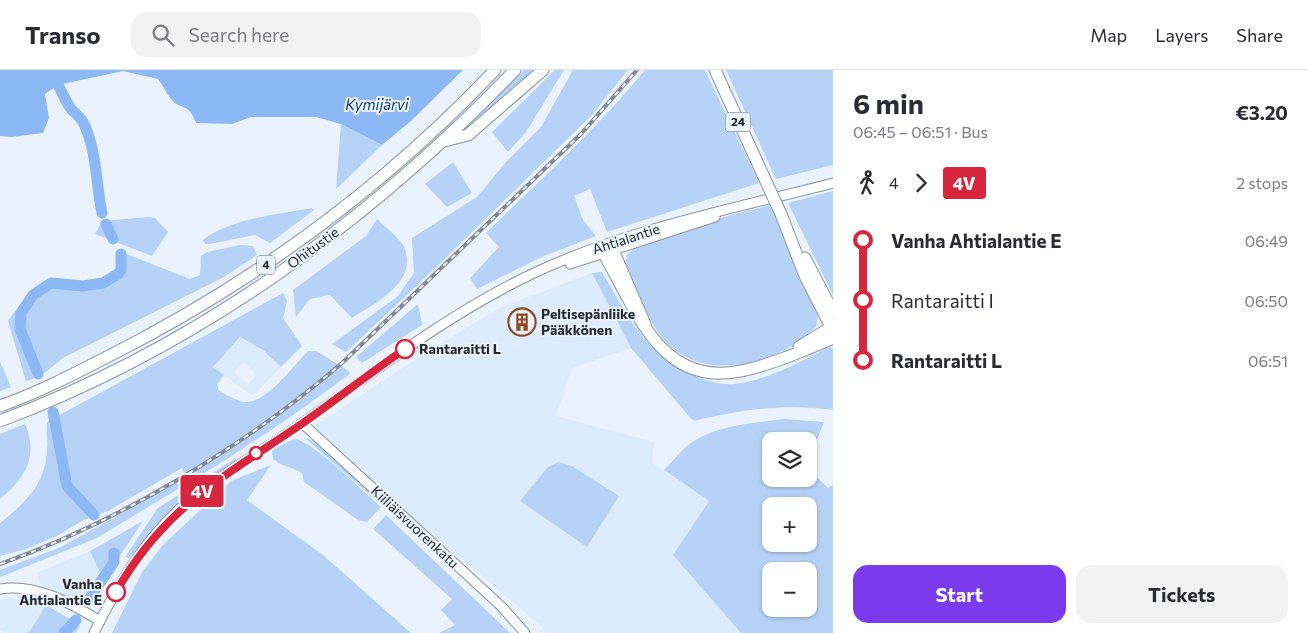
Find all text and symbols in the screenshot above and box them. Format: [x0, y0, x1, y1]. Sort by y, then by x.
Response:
search box [131, 12, 481, 57]
text: Transo [25, 20, 101, 49]
icon: search [149, 21, 177, 49]
text: Search here [189, 23, 289, 46]
text: Map [1090, 24, 1127, 46]
text: Layers [1155, 24, 1208, 46]
text: Share [1236, 24, 1283, 46]
text: 6 min [853, 86, 924, 120]
water label: Kymijärvi [345, 95, 410, 113]
text: €3.20 [1235, 101, 1288, 124]
road number: 24 [726, 112, 750, 132]
text: 06:45 – 06:51 · Bus [853, 122, 988, 141]
icon: walk [853, 169, 881, 197]
icon: forward [907, 169, 935, 197]
text: 4V [953, 172, 976, 194]
text: 4 [889, 173, 899, 192]
text: 2 stops [1236, 173, 1288, 192]
street label: Ahtialantie [590, 220, 662, 257]
street label: Ohitustie [284, 223, 342, 272]
text: Vanha Ahtialantie E [891, 229, 1062, 252]
text: 06:49 [1245, 231, 1288, 250]
road number: 4 [257, 256, 275, 274]
text: Rantaraitti I [891, 289, 994, 312]
text: 06:50 [1244, 291, 1288, 310]
place label: Peltisepänliike Pääkkönen [541, 305, 635, 338]
building icon: Peltisepänliike Pääkkönen [507, 307, 537, 337]
marker: Rantaraitti L [395, 339, 415, 359]
place label: Rantaraitti L [419, 340, 501, 357]
text: Rantaraitti L [891, 349, 1002, 372]
text: 06:51 [1248, 351, 1288, 370]
map controls [762, 432, 817, 617]
button: layers [762, 432, 817, 487]
unlabelled marker [249, 446, 263, 460]
line badge: 4V [180, 475, 224, 507]
text: 4V [190, 480, 214, 502]
street label: Kiiliäisvuorenkatu [368, 482, 463, 572]
button: + [762, 497, 817, 552]
button: − [762, 562, 817, 617]
button: Start [853, 565, 1066, 623]
button: Tickets [1076, 565, 1288, 623]
place label: Vanha Ahtialantie E [19, 575, 102, 608]
marker: Vanha Ahtialantie E [106, 582, 126, 602]

